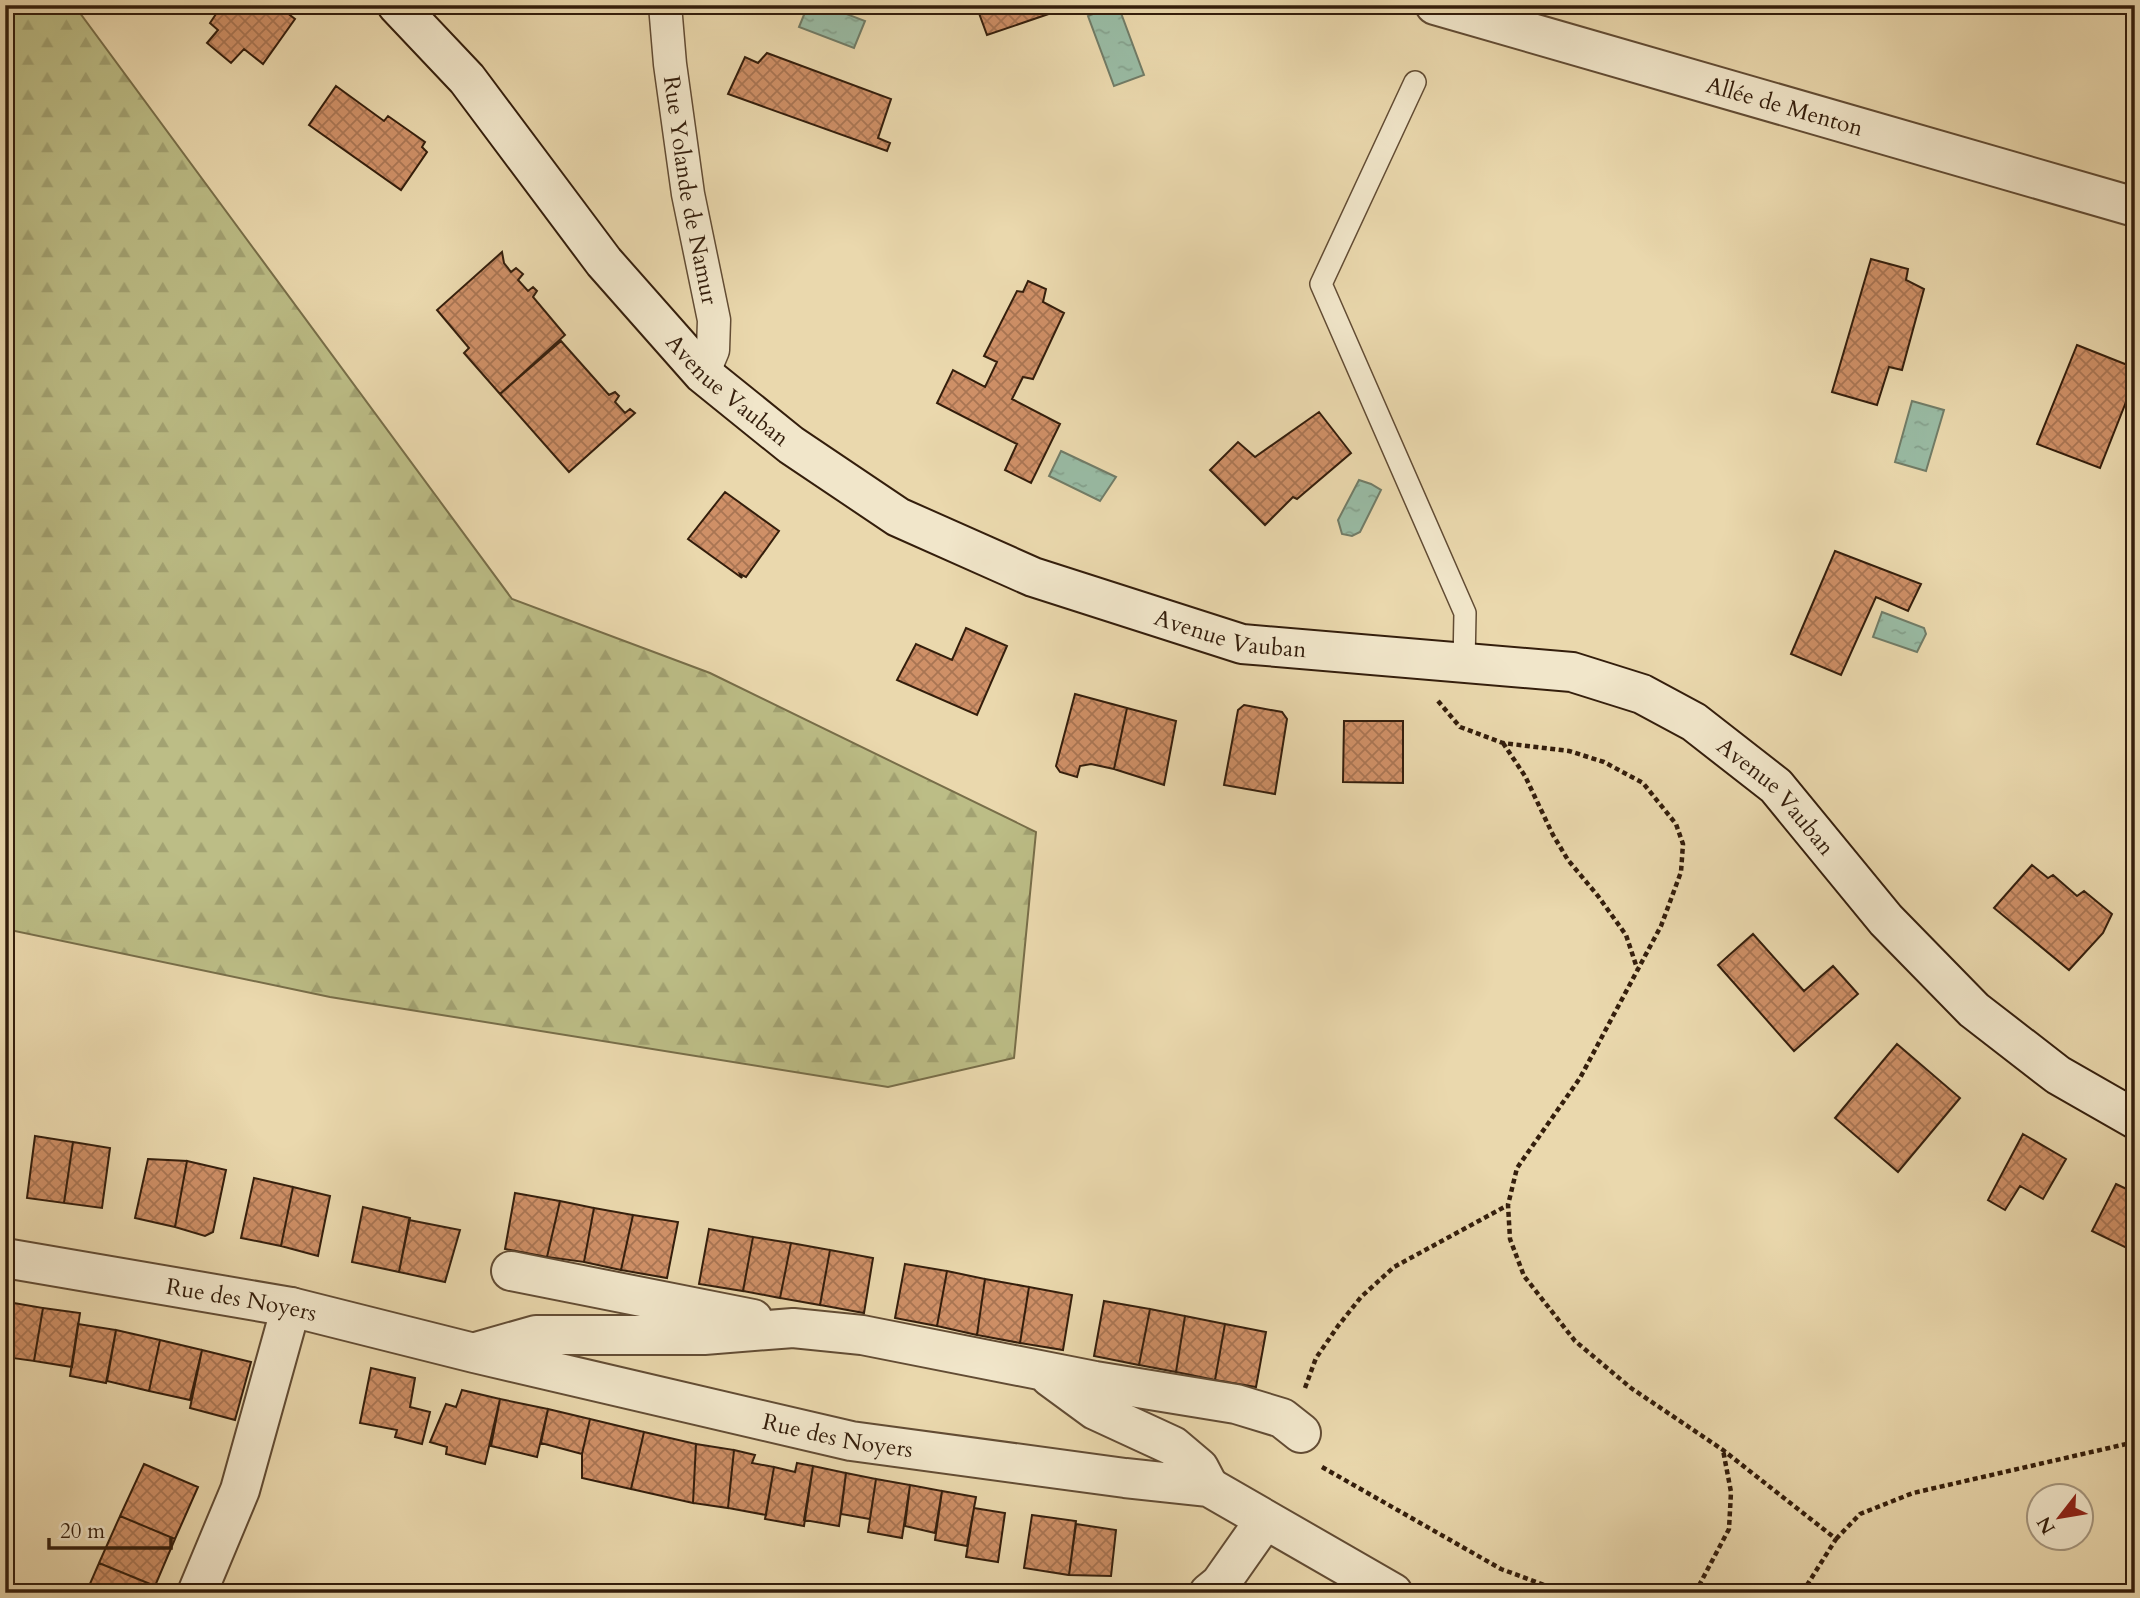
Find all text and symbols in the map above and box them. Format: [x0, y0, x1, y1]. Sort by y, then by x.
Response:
street label: Allée de Menton [1702, 69, 1867, 144]
street label: Rue Yolande de Namur [656, 74, 726, 308]
street label: Avenue Vauban [659, 328, 796, 454]
street label: Avenue Vauban [1150, 602, 1308, 665]
street label: Avenue Vauban [1710, 731, 1842, 862]
street label: Rue des Noyers [164, 1271, 320, 1329]
street label: Rue des Noyers [759, 1406, 915, 1465]
north arrow [2024, 1482, 2094, 1552]
scale bar [49, 1507, 172, 1551]
text: N [2031, 1511, 2062, 1539]
text: 20 m [60, 1517, 105, 1546]

